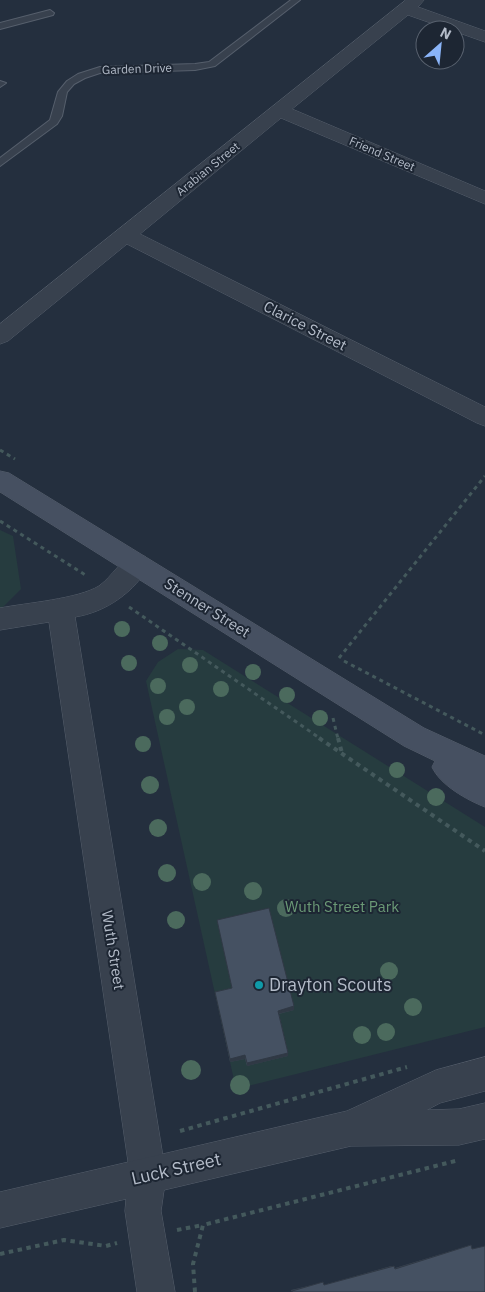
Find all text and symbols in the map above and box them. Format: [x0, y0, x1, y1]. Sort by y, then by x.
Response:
north arrow [415, 20, 465, 70]
text: N [437, 23, 455, 44]
street label: Garden Drive [102, 60, 173, 77]
street label: Friend Street [347, 133, 417, 174]
street label: Arabian Street [173, 138, 242, 199]
street label: Clarice Street [260, 296, 350, 355]
street label: Stenner Street [161, 574, 254, 641]
park label: Wuth Street Park [285, 897, 399, 916]
street label: Wuth Street [98, 909, 129, 991]
place label: Drayton Scouts [269, 973, 392, 996]
marker: Drayton Scouts [253, 979, 265, 991]
street label: Luck Street [129, 1147, 223, 1190]

